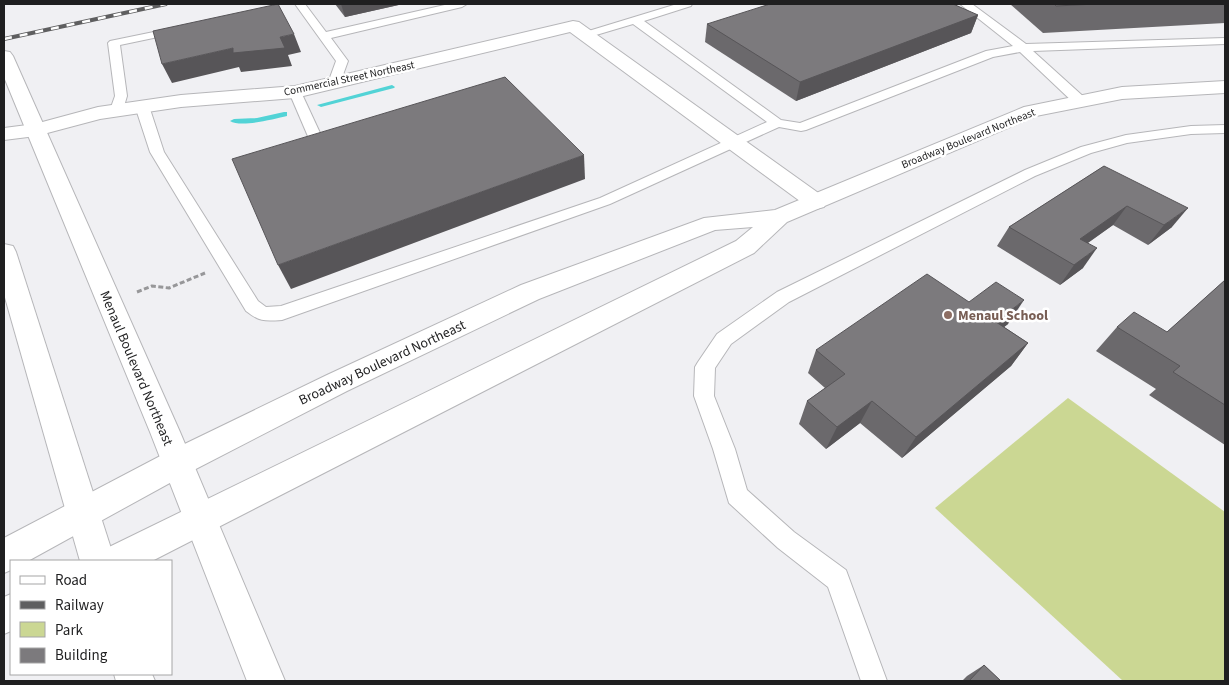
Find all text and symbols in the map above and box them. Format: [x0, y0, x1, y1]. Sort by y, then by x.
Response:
street label: Commercial Street Northeast [282, 57, 416, 100]
street label: Broadway Boulevard Northeast [899, 105, 1038, 172]
street label: Menaul Boulevard Northeast [94, 288, 178, 449]
place label: Menaul School [958, 306, 1048, 326]
marker: Menaul School [942, 309, 954, 321]
street label: Broadway Boulevard Northeast [296, 315, 469, 410]
legend [10, 560, 172, 675]
text: Road [55, 570, 87, 591]
text: Railway [55, 595, 104, 616]
text: Park [55, 620, 84, 641]
text: Building [55, 645, 108, 666]

